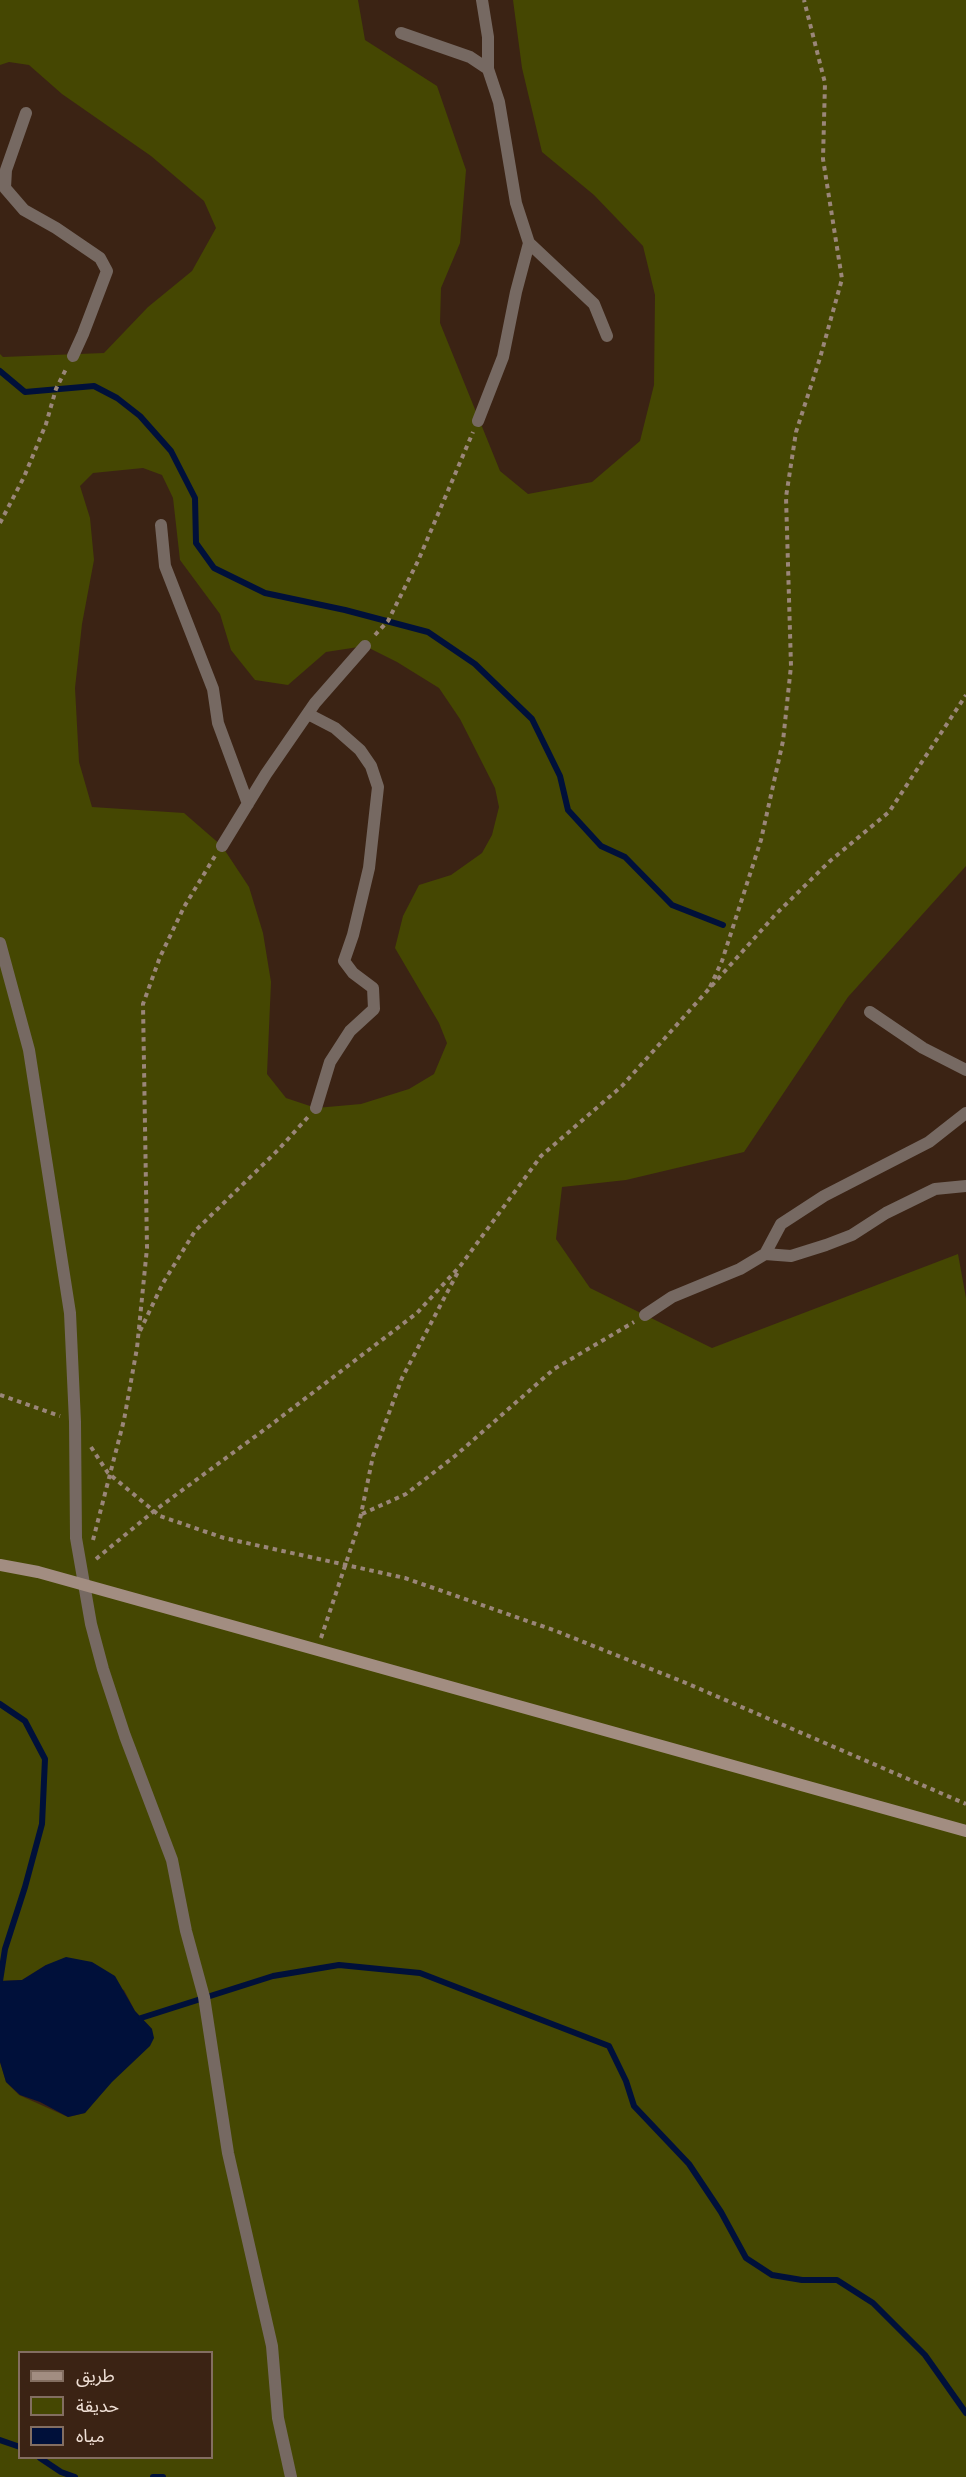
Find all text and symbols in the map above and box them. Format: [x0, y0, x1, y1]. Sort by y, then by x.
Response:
legend [18, 2351, 213, 2459]
text: طريق [76, 2364, 115, 2388]
text: حديقة [76, 2394, 119, 2418]
text: مياه [76, 2424, 105, 2448]

